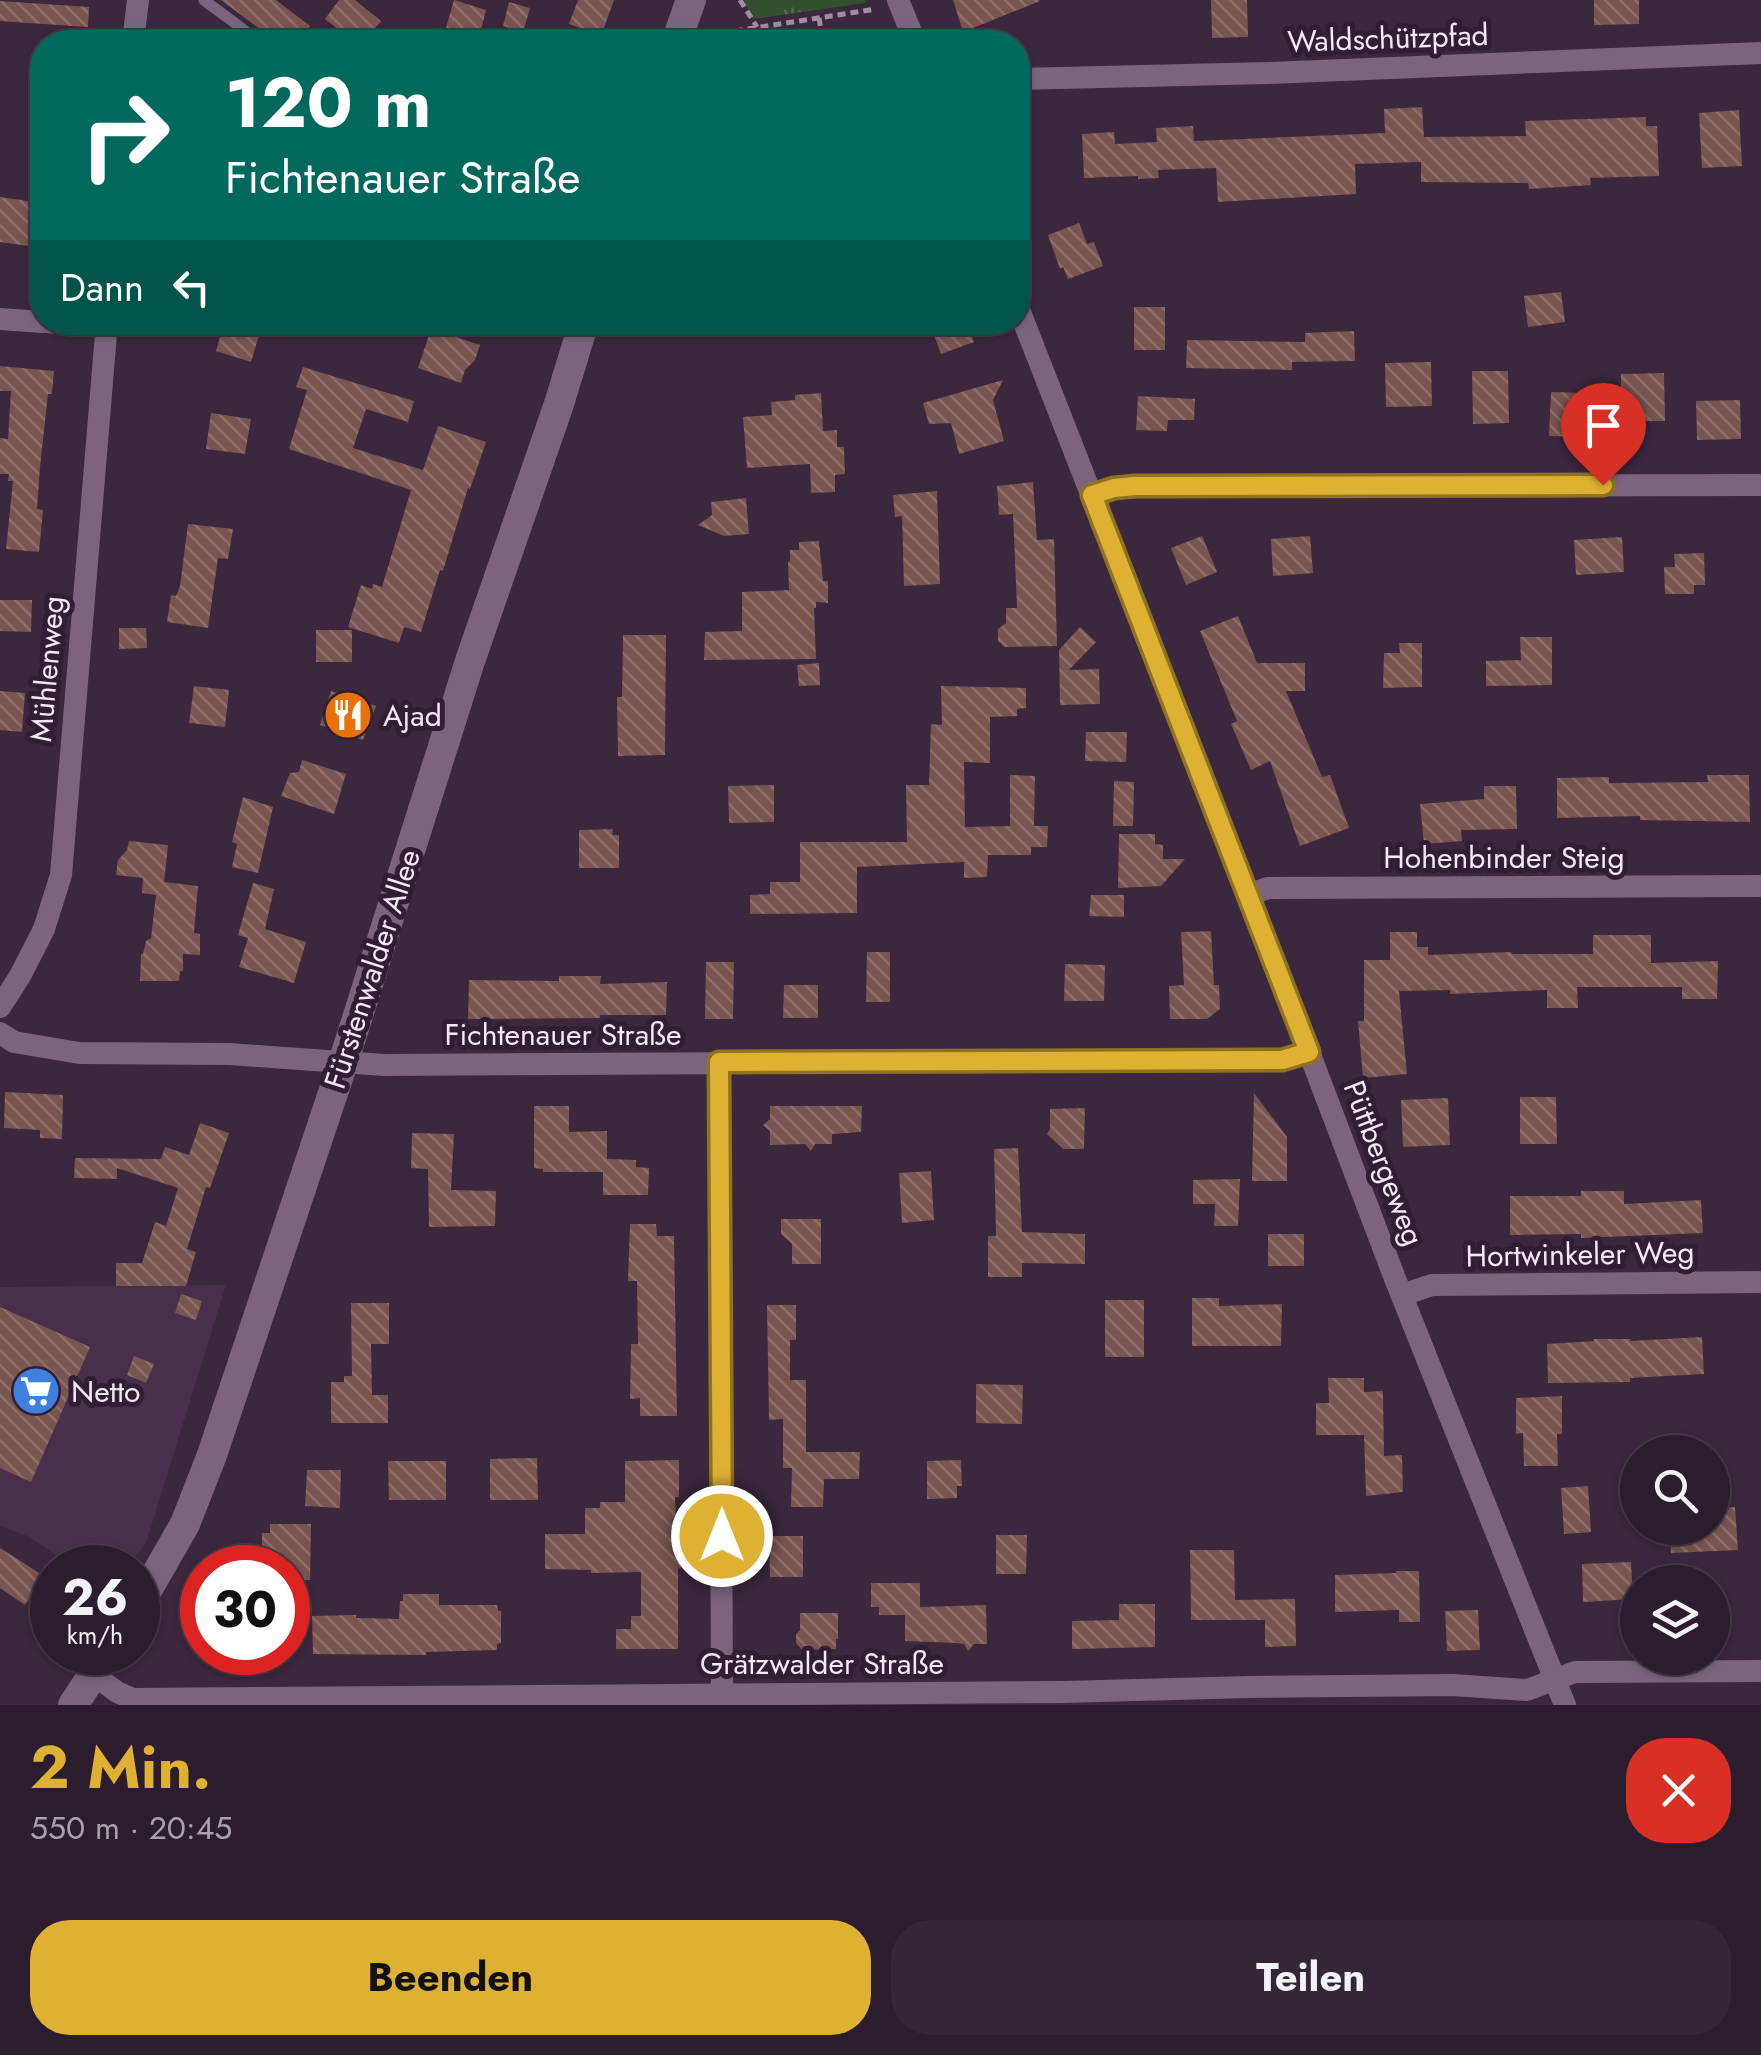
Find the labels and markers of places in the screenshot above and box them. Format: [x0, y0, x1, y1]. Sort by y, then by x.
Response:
pin [1561, 383, 1646, 486]
restaurant icon: Ajad [322, 689, 374, 741]
place label: Ajad [383, 694, 442, 737]
supermarket icon: Netto [10, 1365, 62, 1417]
place label: Netto [71, 1370, 140, 1413]

